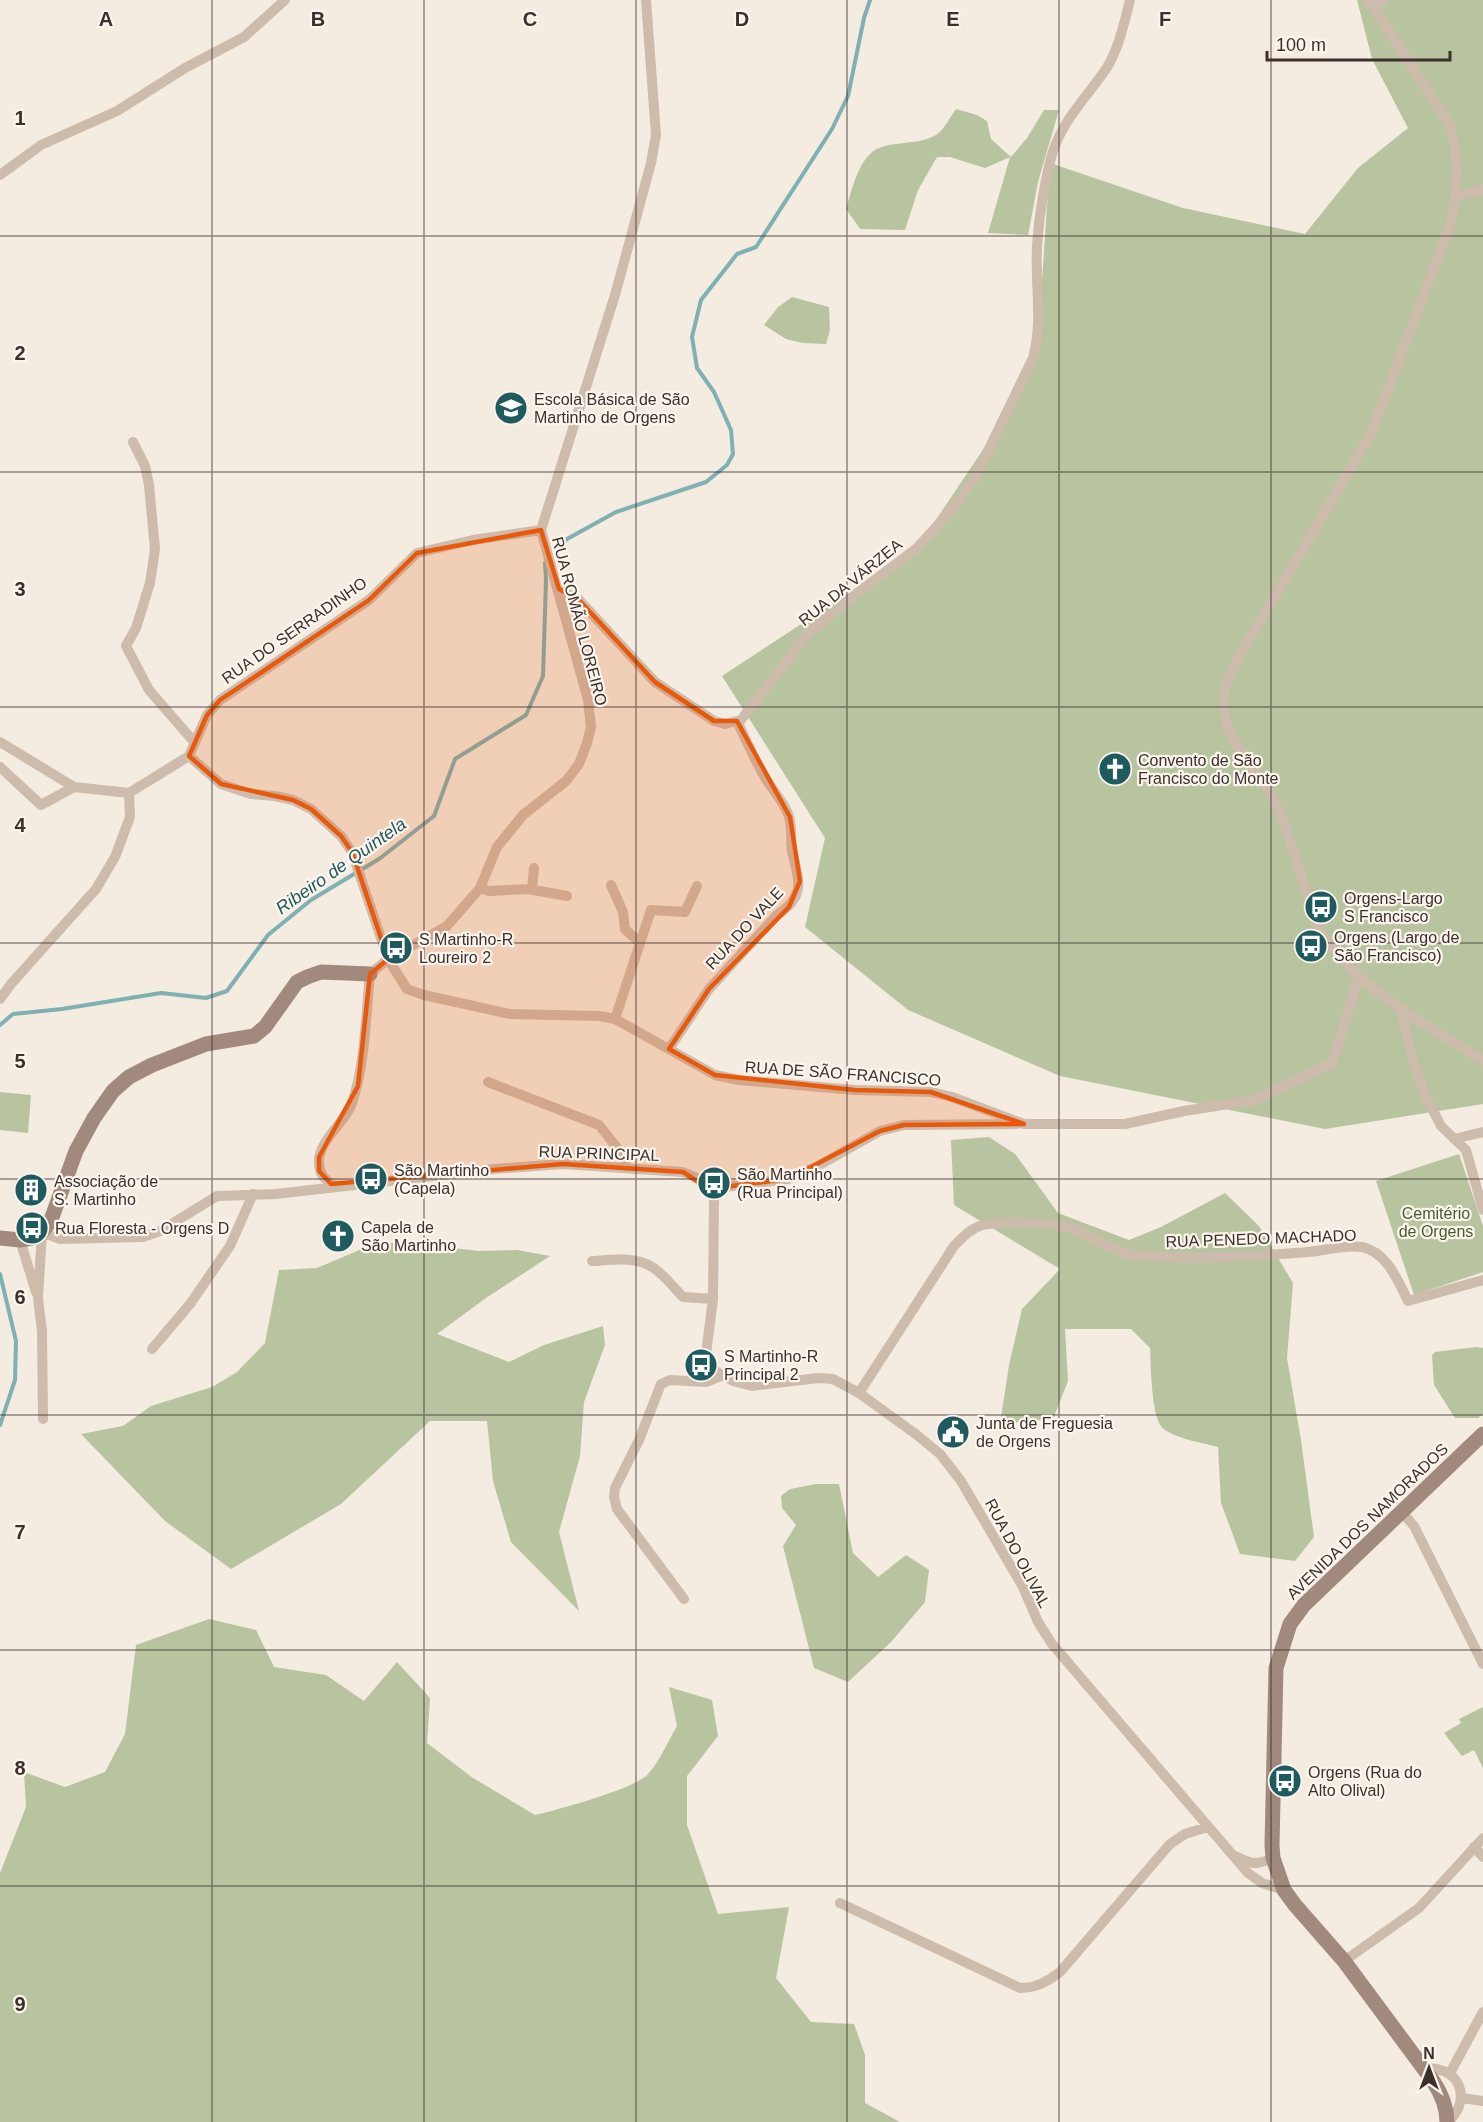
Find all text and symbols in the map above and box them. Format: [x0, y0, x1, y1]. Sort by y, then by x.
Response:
text: A [99, 8, 113, 30]
text: B [311, 8, 325, 30]
text: C [523, 8, 537, 30]
text: D [735, 8, 749, 30]
text: E [946, 8, 960, 30]
text: F [1159, 8, 1171, 30]
scale bar [1267, 24, 1450, 62]
text: 100 m [1276, 35, 1326, 55]
text: 1 [14, 107, 26, 129]
text: 2 [14, 342, 26, 364]
school or university icon: Escola Básica de São Martinho de Orgens [493, 390, 529, 426]
place label: Escola Básica de São Martinho de Orgens [534, 391, 690, 426]
street label: RUA ROMÃO LOREIRO [549, 534, 612, 707]
street label: RUA DA VÁRZEA [795, 535, 905, 629]
street label: RUA DO SERRADINHO [219, 574, 370, 687]
text: 3 [14, 578, 26, 600]
church icon: Convento de São Francisco do Monte [1097, 751, 1133, 787]
place label: Convento de São Francisco do Monte [1138, 752, 1279, 787]
text: 4 [14, 814, 26, 836]
water label: Ribeiro de Quintela [272, 814, 410, 918]
street label: RUA DO VALE [702, 884, 787, 973]
bus stop icon: Orgens-Largo S Francisco [1303, 889, 1339, 925]
place label: Orgens-Largo S Francisco [1344, 890, 1443, 925]
bus stop icon: Orgens (Largo de São Francisco) [1293, 928, 1329, 964]
place label: Orgens (Largo de São Francisco) [1334, 929, 1460, 964]
bus stop icon: S Martinho-R Loureiro 2 [378, 930, 414, 966]
place label: S Martinho-R Loureiro 2 [419, 931, 513, 966]
text: 5 [14, 1050, 26, 1072]
street label: RUA DE SÃO FRANCISCO [744, 1056, 942, 1089]
street label: RUA PRINCIPAL [538, 1143, 660, 1164]
bus stop icon: São Martinho (Capela) [353, 1161, 389, 1197]
place label: São Martinho (Capela) [394, 1162, 489, 1197]
bus stop icon: São Martinho (Rua Principal) [696, 1165, 732, 1201]
place label: São Martinho (Rua Principal) [737, 1166, 843, 1201]
building icon: Associação de S. Martinho [13, 1172, 49, 1208]
place label: Associação de S. Martinho [54, 1173, 158, 1208]
park label: Cemitério de Orgens [1399, 1205, 1473, 1240]
bus stop icon: Rua Floresta - Orgens D [14, 1210, 50, 1246]
church icon: Capela de São Martinho [320, 1218, 356, 1254]
place label: Capela de São Martinho [361, 1219, 456, 1254]
place label: Rua Floresta - Orgens D [55, 1220, 229, 1237]
street label: RUA PENEDO MACHADO [1165, 1227, 1357, 1250]
text: 6 [14, 1286, 26, 1308]
bus stop icon: S Martinho-R Principal 2 [683, 1347, 719, 1383]
place label: S Martinho-R Principal 2 [724, 1348, 818, 1383]
public building icon: Junta de Freguesia de Orgens [935, 1414, 971, 1450]
place label: Junta de Freguesia de Orgens [976, 1415, 1113, 1450]
street label: AVENIDA DOS NAMORADOS [1284, 1440, 1451, 1603]
street label: RUA DO OLIVAL [982, 1496, 1053, 1611]
text: 7 [14, 1521, 26, 1543]
text: 8 [14, 1757, 26, 1779]
bus stop icon: Orgens (Rua do Alto Olival) [1267, 1763, 1303, 1799]
place label: Orgens (Rua do Alto Olival) [1308, 1764, 1422, 1799]
text: 9 [14, 1993, 26, 2015]
north arrow [1399, 2038, 1459, 2098]
text: N [1423, 2045, 1435, 2062]

